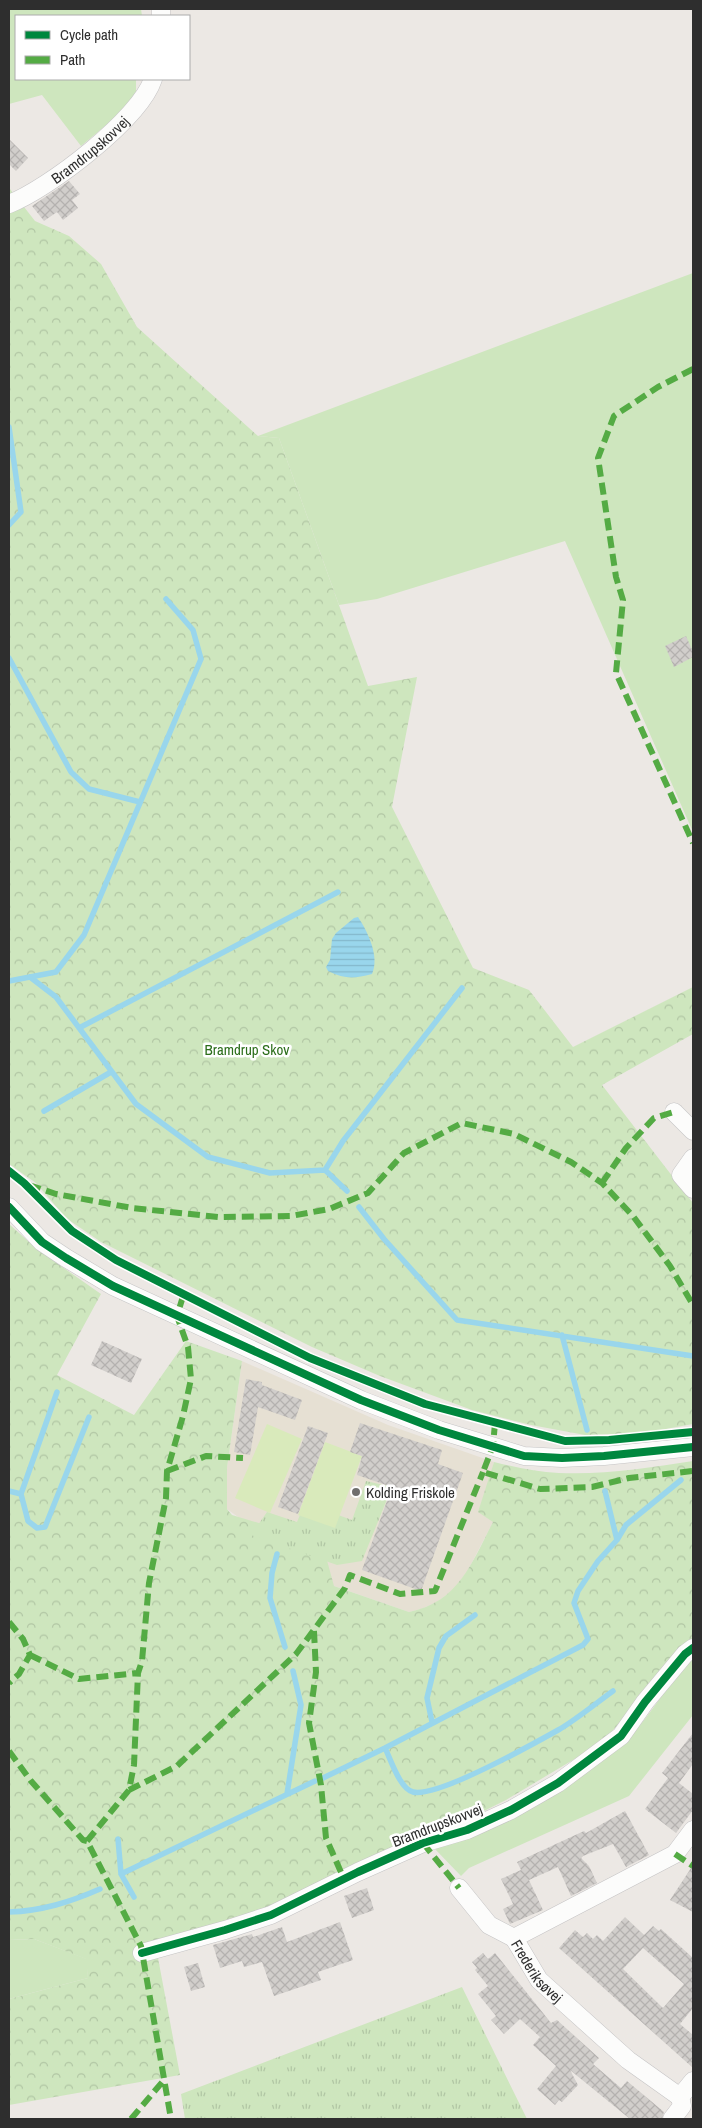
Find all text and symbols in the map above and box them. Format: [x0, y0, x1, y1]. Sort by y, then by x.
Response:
legend [15, 15, 190, 80]
text: Cycle path [60, 24, 118, 45]
text: Path [60, 49, 85, 70]
street label: Bramdrupskovvej [47, 111, 133, 188]
park label: Bramdrup Skov [205, 1039, 290, 1060]
place label: Kolding Friskole [366, 1482, 455, 1503]
marker: Kolding Friskole [350, 1486, 362, 1498]
street label: Bramdrupskovvej [389, 1798, 485, 1852]
street label: Frederiksøvej [507, 1935, 567, 2007]

